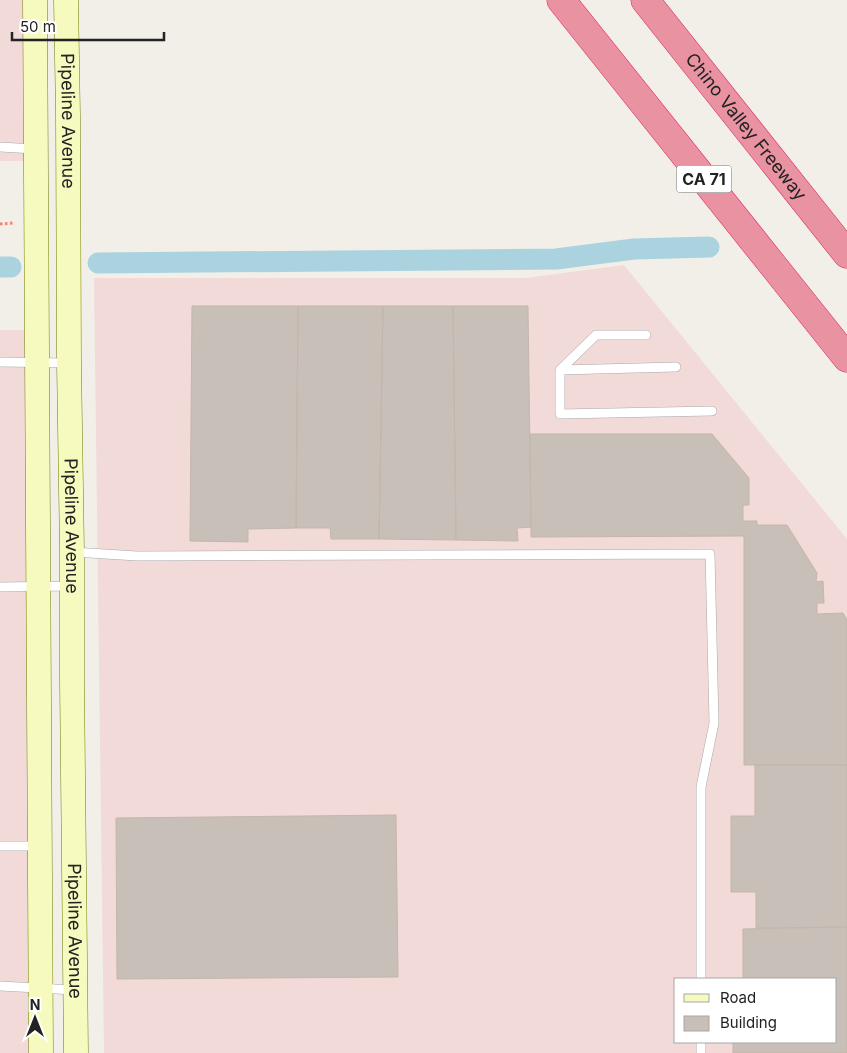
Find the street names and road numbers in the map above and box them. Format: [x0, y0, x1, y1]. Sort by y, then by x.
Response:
street label: Chino Valley Freeway [681, 49, 811, 204]
street label: Pipeline Avenue [57, 53, 79, 189]
road number: CA 71 [676, 165, 732, 192]
street label: Pipeline Avenue [61, 458, 83, 594]
street label: Pipeline Avenue [64, 863, 86, 999]

